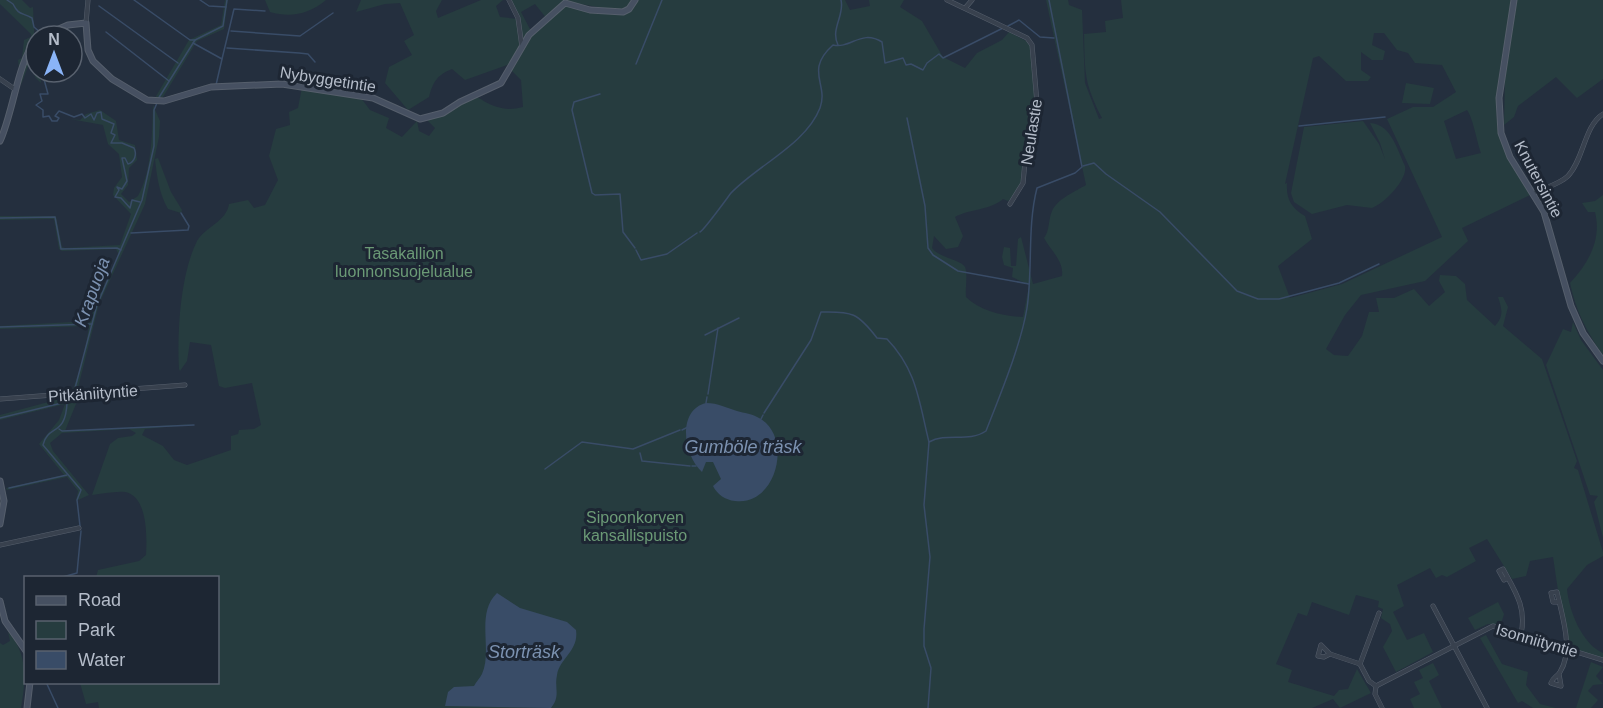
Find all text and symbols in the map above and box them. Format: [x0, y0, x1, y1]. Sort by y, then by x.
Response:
north arrow [24, 24, 84, 84]
text: N [48, 31, 60, 48]
street label: Nybyggetintie [279, 64, 377, 95]
street label: Neulastie [1018, 98, 1045, 166]
street label: Knutersintie [1511, 138, 1566, 221]
park label: Tasakallion luonnonsuojelualue [335, 245, 473, 280]
water label: Krapuoja [70, 255, 114, 329]
street label: Pitkäniityntie [48, 382, 139, 405]
water label: Gumböle träsk [684, 437, 803, 457]
park label: Sipoonkorven kansallispuisto [583, 509, 687, 544]
legend [24, 576, 219, 684]
text: Road [78, 590, 121, 610]
text: Park [78, 620, 116, 640]
street label: Isonniityntie [1494, 621, 1580, 660]
water label: Storträsk [488, 642, 561, 662]
text: Water [78, 650, 125, 670]

